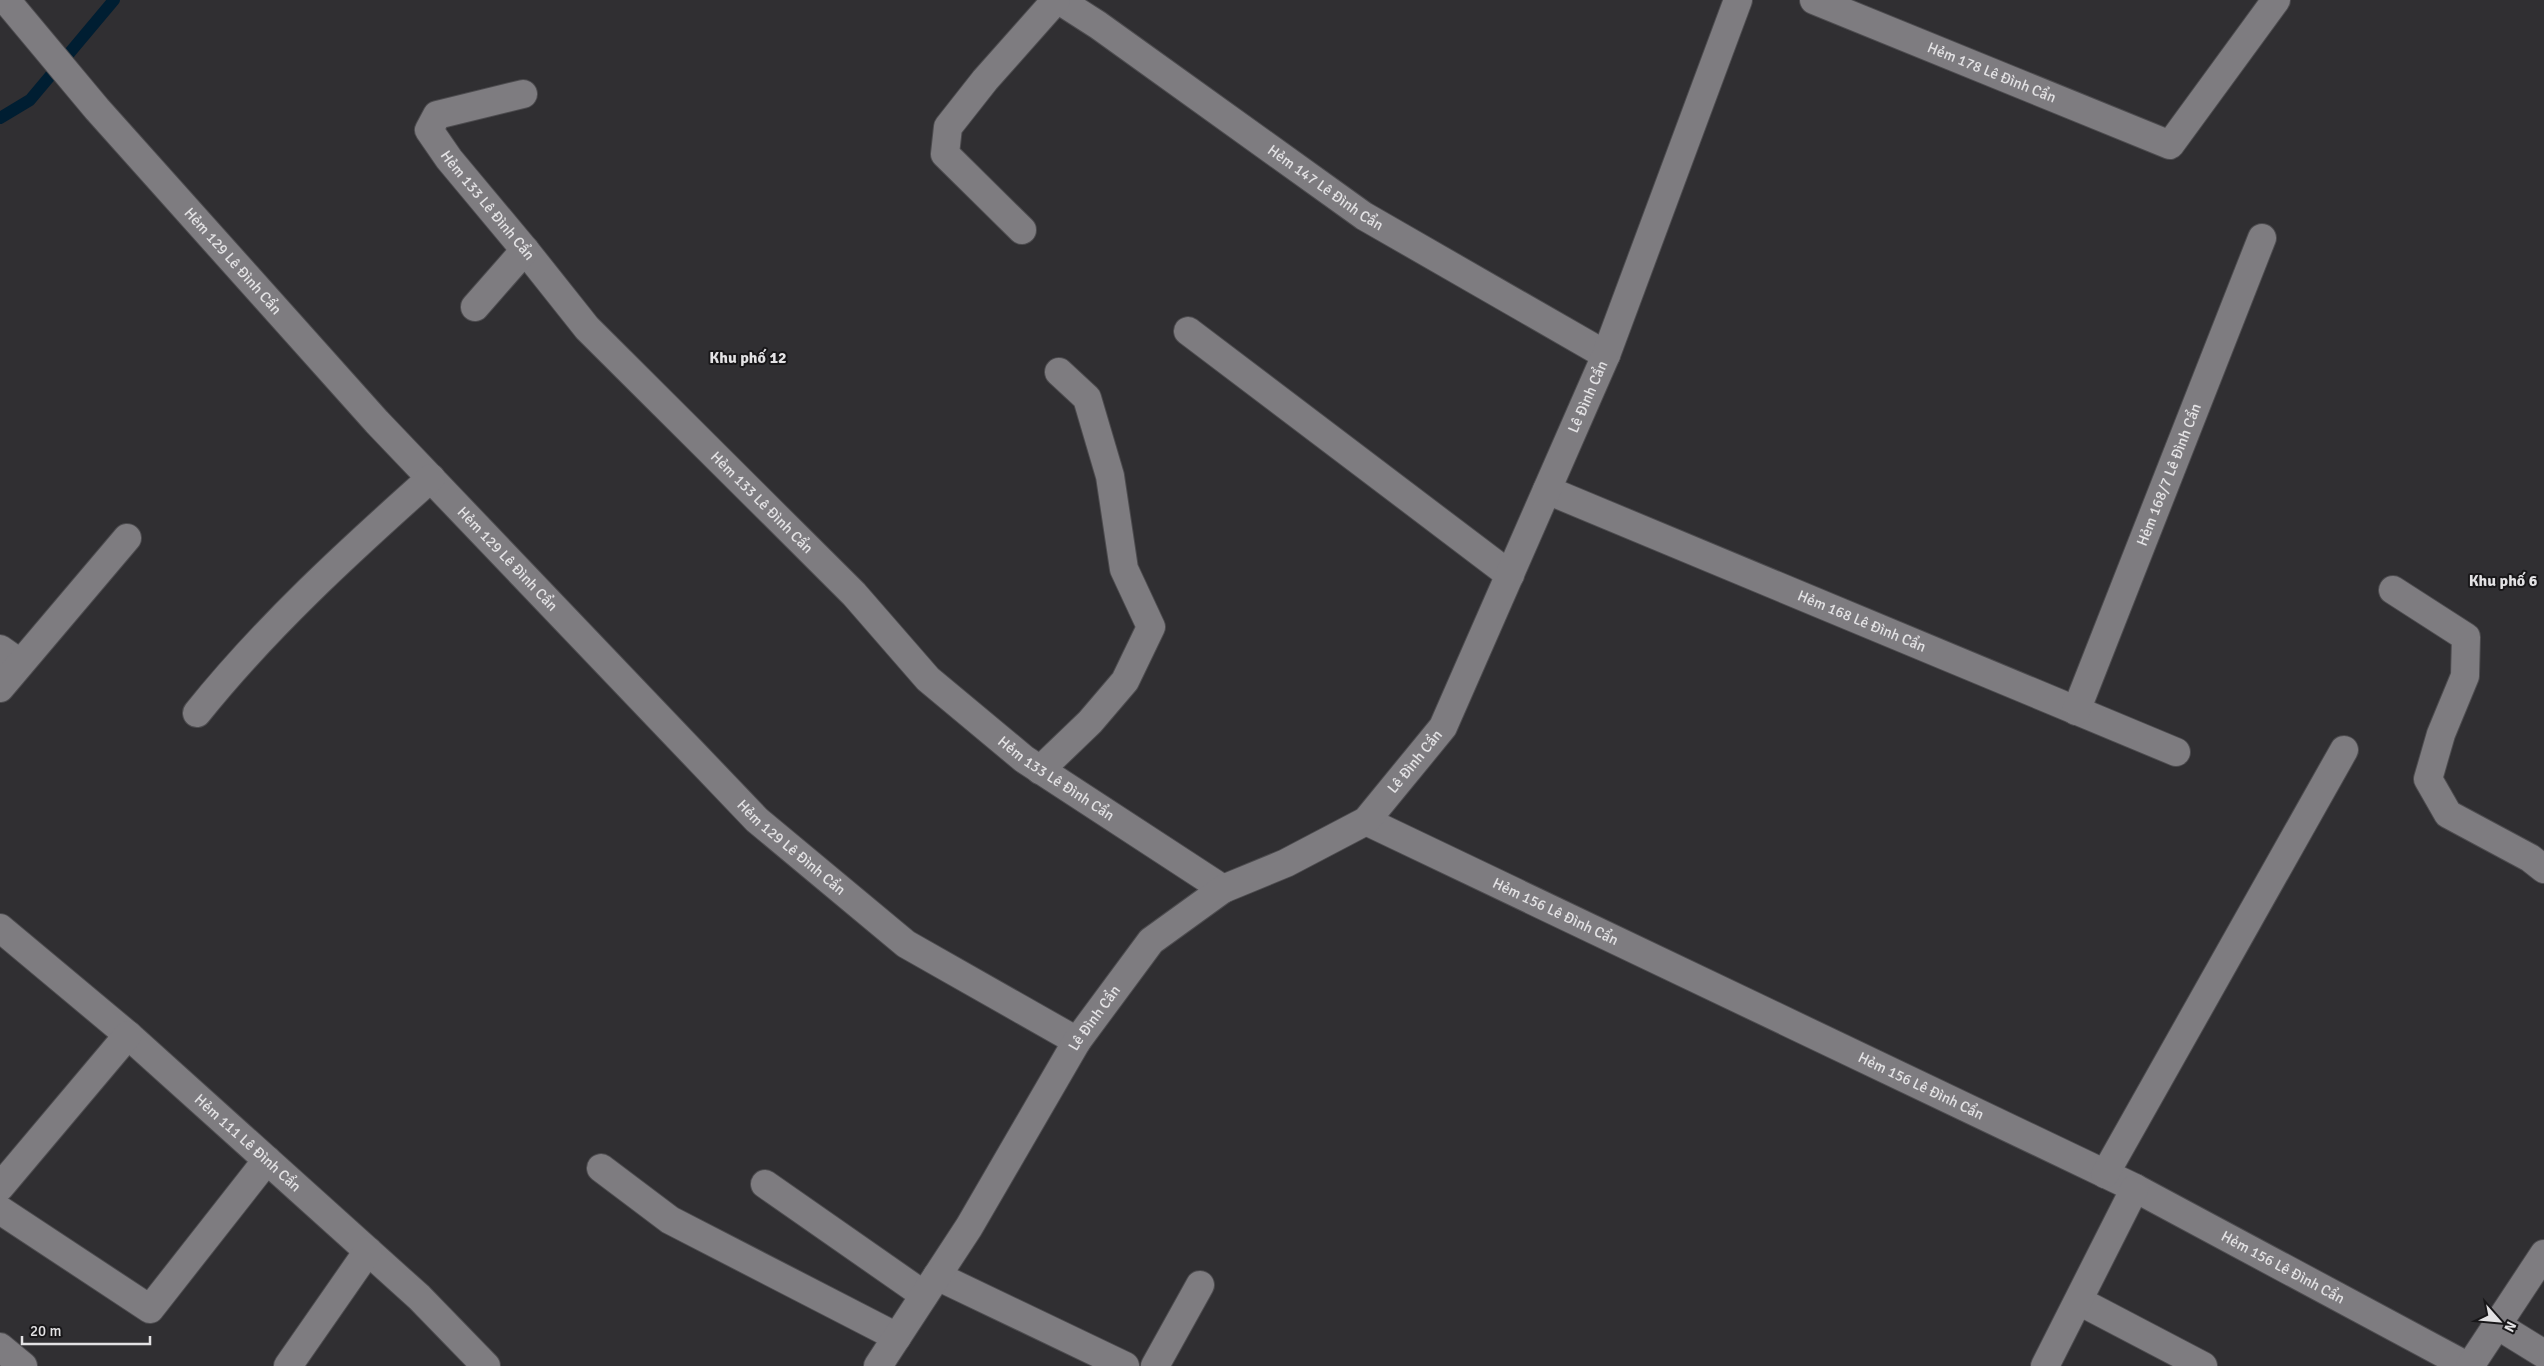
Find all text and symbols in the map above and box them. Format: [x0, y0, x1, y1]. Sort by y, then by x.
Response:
street label: Hẻm 178 Lê Đình Cẩn [1925, 38, 2059, 107]
street label: Hẻm 147 Lê Đình Cẩn [1264, 141, 1387, 234]
street label: Hẻm 133 Lê Đình Cẩn [437, 147, 538, 264]
street label: Hẻm 129 Lê Đình Cẩn [181, 204, 285, 318]
district label: Khu phố 12 [709, 348, 787, 368]
street label: Lê Đình Cẩn [1564, 358, 1611, 436]
street label: Hẻm 168/7 Lê Đình Cẩn [2133, 401, 2205, 549]
street label: Hẻm 133 Lê Đình Cẩn [707, 448, 817, 557]
street label: Hẻm 129 Lê Đình Cẩn [454, 503, 561, 615]
district label: Khu phố 6 [2469, 571, 2538, 591]
street label: Hẻm 168 Lê Đình Cẩn [1795, 586, 1929, 656]
street label: Lê Đình Cẩn [1384, 726, 1446, 797]
street label: Hẻm 133 Lê Đình Cẩn [994, 732, 1118, 825]
street label: Hẻm 129 Lê Đình Cẩn [733, 796, 849, 899]
street label: Hẻm 156 Lê Đình Cẩn [1490, 874, 1621, 949]
street label: Lê Đình Cẩn [1064, 982, 1124, 1054]
street label: Hẻm 156 Lê Đình Cẩn [1855, 1048, 1987, 1124]
street label: Hẻm 111 Lê Đình Cẩn [191, 1090, 305, 1195]
street label: Hẻm 156 Lê Đình Cẩn [2218, 1227, 2348, 1308]
north arrow [2474, 1296, 2524, 1346]
scale bar [22, 1314, 150, 1346]
text: N [2500, 1318, 2520, 1335]
text: 20 m [30, 1322, 61, 1340]

